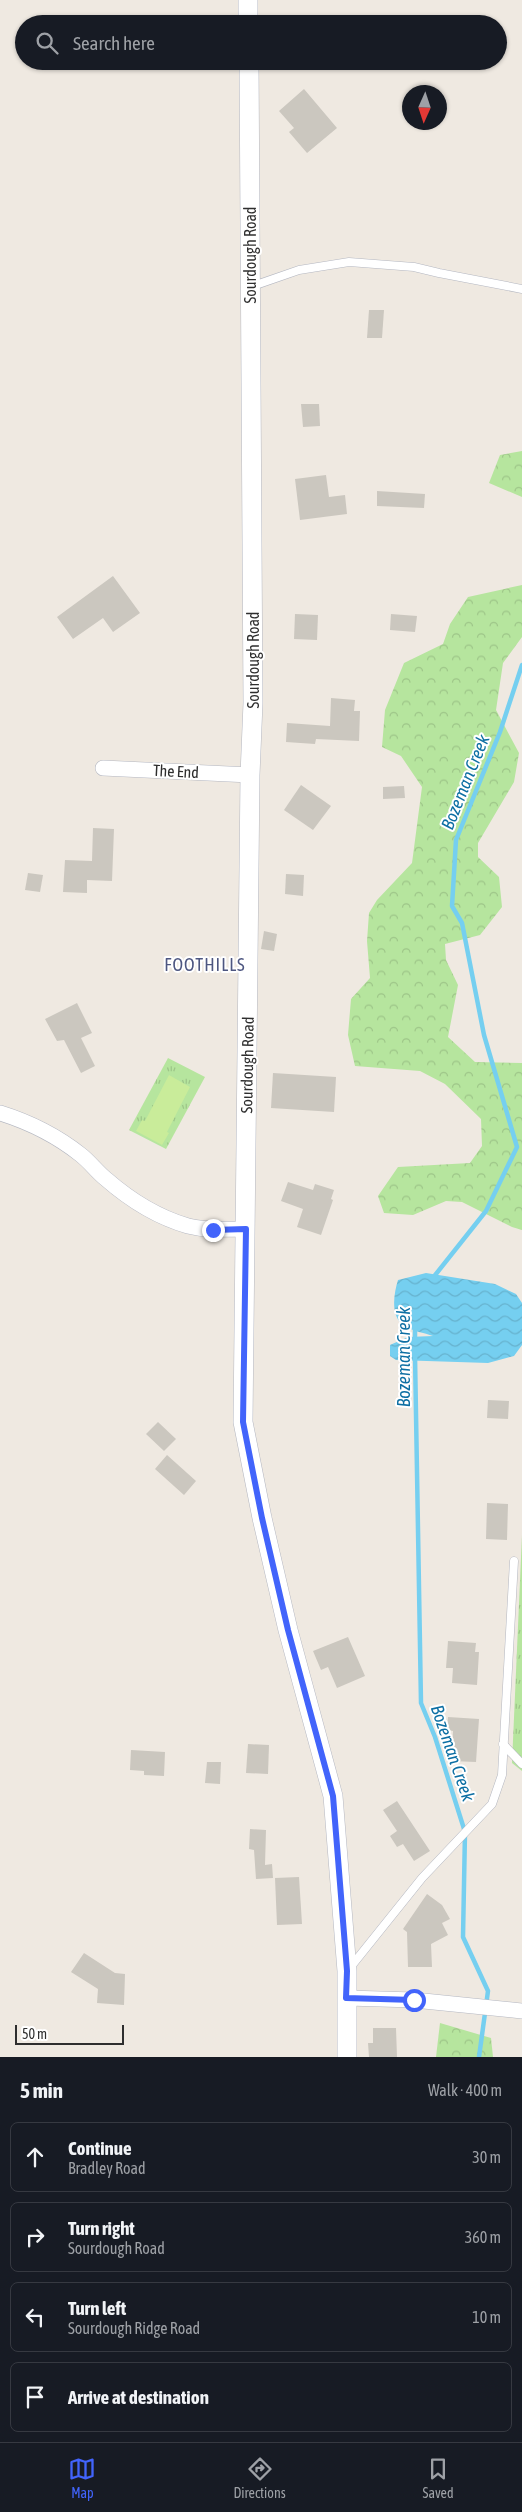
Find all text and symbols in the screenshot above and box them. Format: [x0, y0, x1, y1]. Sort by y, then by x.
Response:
search box [15, 15, 507, 70]
icon: search [33, 29, 61, 57]
text: Search here [73, 32, 155, 54]
north arrow [402, 85, 447, 130]
street label: Sourdough Road [241, 207, 260, 303]
street label: Sourdough Road [244, 612, 263, 708]
water label: Bozeman Creek [436, 730, 494, 833]
street label: The End [153, 761, 199, 781]
district label: FOOTHILLS [164, 954, 246, 975]
street label: Sourdough Road [237, 1016, 258, 1114]
route end [202, 1219, 225, 1242]
water label: Bozeman Creek [393, 1306, 414, 1407]
water label: Bozeman Creek [427, 1702, 480, 1805]
route start [403, 1989, 426, 2012]
scale bar [15, 2022, 124, 2045]
text: 50 m [22, 2026, 47, 2042]
text: 5 min [20, 2078, 63, 2102]
text: Walk · 400 m [428, 2081, 502, 2099]
text: Continue [68, 2137, 132, 2159]
icon: ahead [21, 2143, 49, 2171]
text: 30 m [472, 2148, 501, 2166]
text: Bradley Road [68, 2159, 146, 2177]
text: Turn right [68, 2217, 135, 2239]
icon: right [21, 2223, 49, 2251]
text: 360 m [465, 2228, 501, 2246]
text: Sourdough Road [68, 2239, 165, 2257]
text: Turn left [68, 2297, 126, 2319]
icon: left [21, 2303, 49, 2331]
text: 10 m [472, 2308, 501, 2326]
text: Sourdough Ridge Road [68, 2319, 200, 2337]
icon: arrive [21, 2383, 49, 2411]
text: Arrive at destination [68, 2386, 209, 2408]
tab: Map [68, 2455, 96, 2501]
tab: Directions [233, 2455, 286, 2501]
tab: Saved [423, 2455, 454, 2501]

